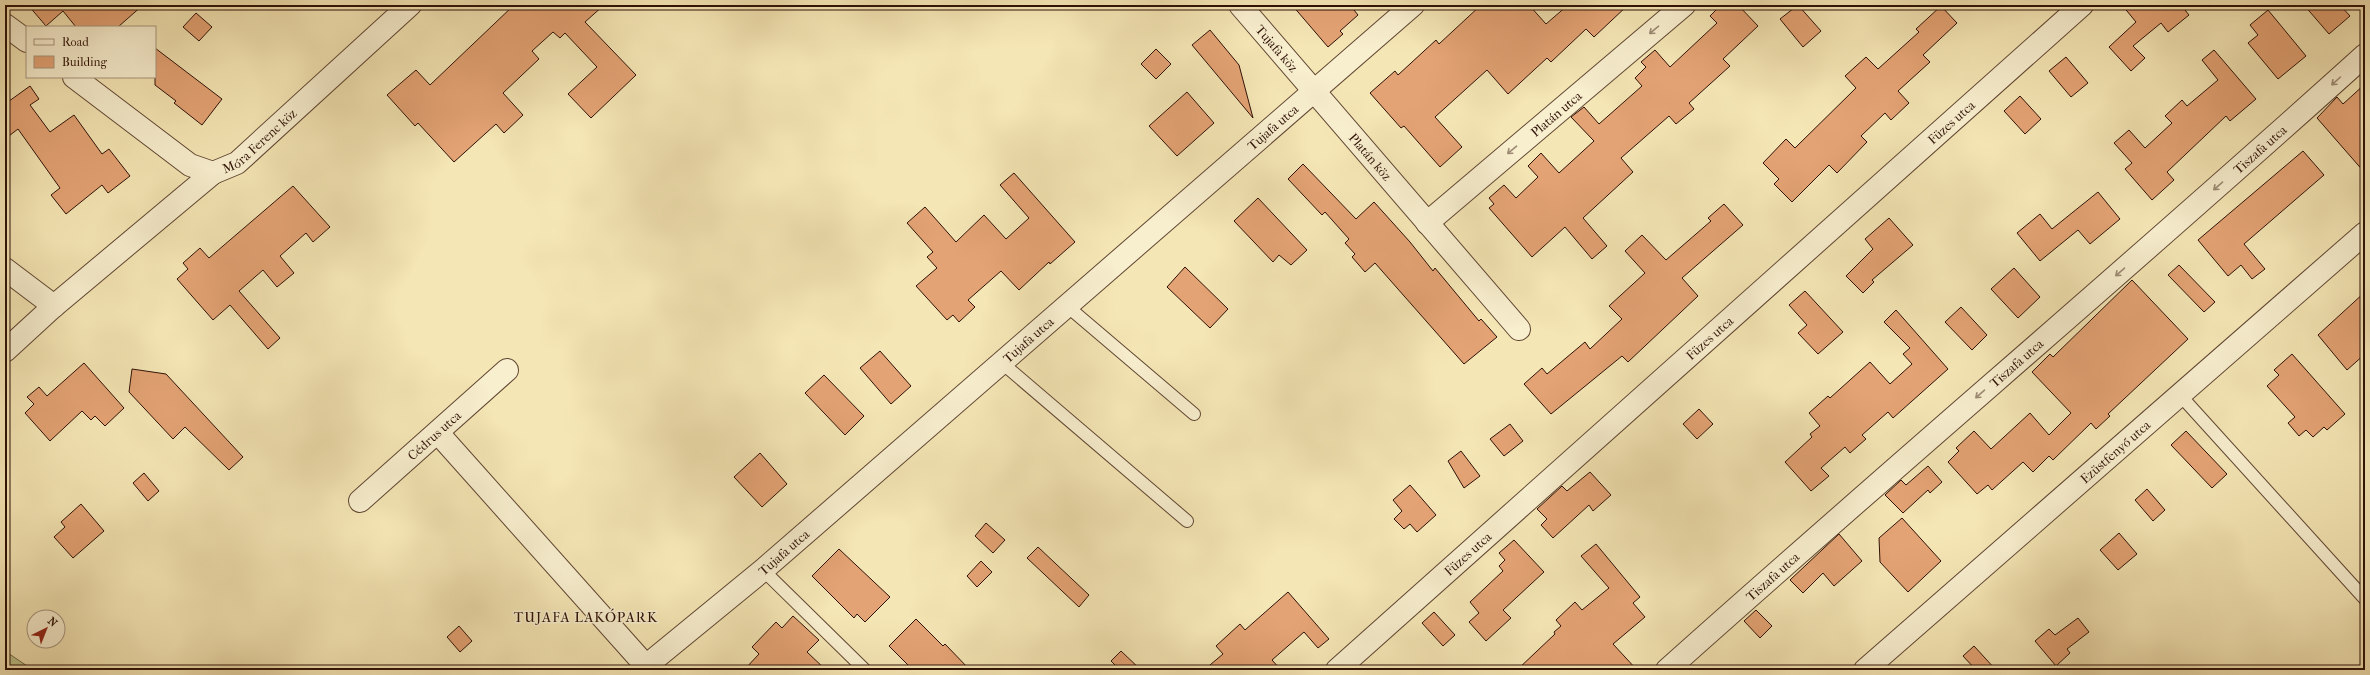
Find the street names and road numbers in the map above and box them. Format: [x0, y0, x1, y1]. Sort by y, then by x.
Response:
street label: Tujafa köz [1253, 22, 1302, 75]
street label: Platán utca [1527, 87, 1585, 140]
street label: Füzes utca [1924, 96, 1978, 147]
street label: Tujafa utca [1244, 100, 1302, 153]
street label: Móra Ferenc köz [220, 105, 299, 176]
street label: Tiszafa utca [2230, 121, 2290, 177]
street label: Platán köz [1346, 130, 1395, 183]
street label: Füzes utca [1683, 312, 1737, 363]
street label: Tujafa utca [1000, 313, 1057, 366]
street label: Tiszafa utca [1987, 335, 2047, 390]
street label: Cédrus utca [404, 407, 464, 463]
street label: Ezüstfenyő utca [2077, 416, 2154, 486]
street label: Tujafa utca [755, 525, 813, 578]
street label: Füzes utca [1441, 528, 1495, 578]
street label: Tiszafa utca [1743, 548, 1803, 604]

